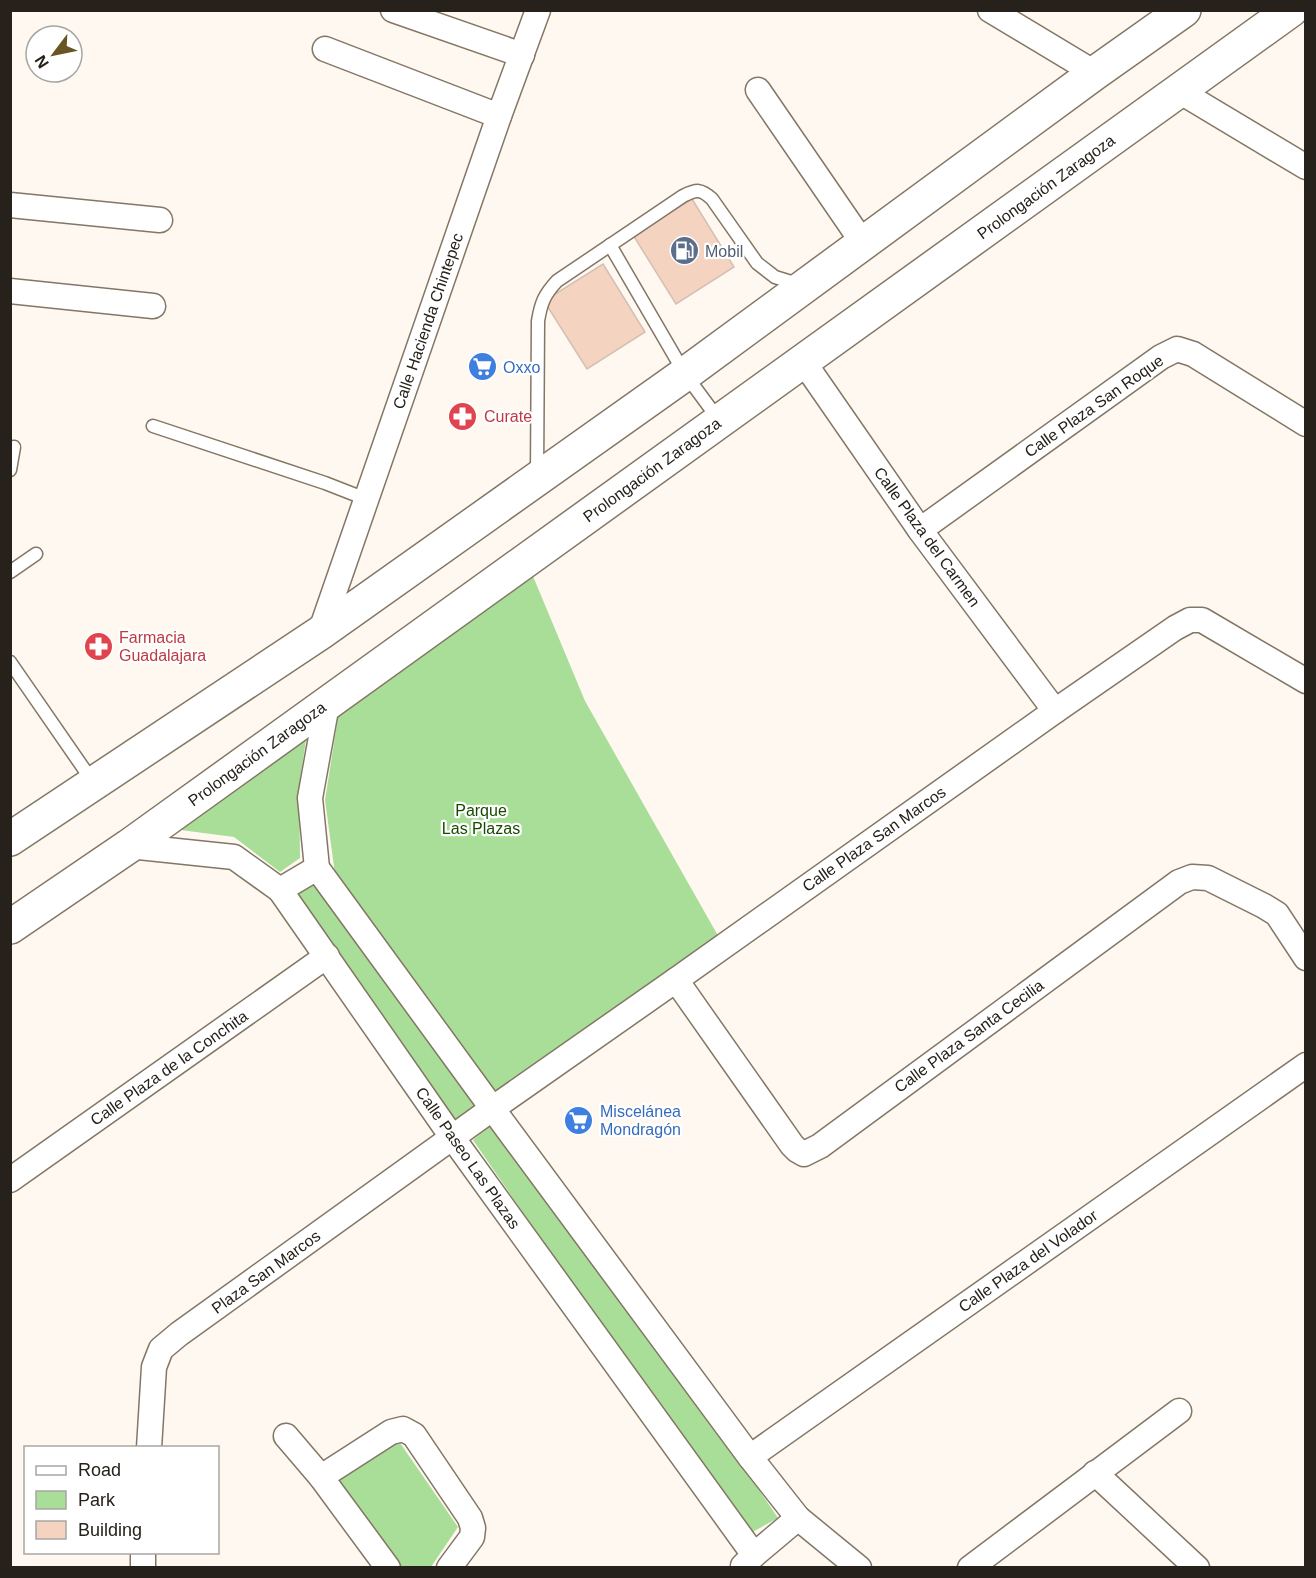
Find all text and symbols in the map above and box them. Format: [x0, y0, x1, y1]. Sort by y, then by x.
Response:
north arrow [24, 24, 84, 84]
text: N [31, 52, 52, 71]
street label: Prolongación Zaragoza [974, 131, 1118, 242]
street label: Calle Hacienda Chintepec [390, 231, 466, 411]
fuel station icon: Mobil [668, 235, 700, 267]
place label: Mobil [705, 243, 743, 260]
supermarket icon: Oxxo [466, 351, 498, 383]
street label: Calle Plaza San Roque [1021, 352, 1167, 460]
place label: Oxxo [503, 359, 540, 376]
pharmacy icon: Curate [447, 400, 479, 432]
place label: Curate [484, 408, 532, 425]
street label: Prolongación Zaragoza [580, 414, 724, 525]
street label: Calle Plaza del Carmen [871, 464, 983, 610]
place label: Farmacia Guadalajara [119, 629, 206, 664]
pharmacy icon: Farmacia Guadalajara [82, 630, 114, 662]
street label: Prolongación Zaragoza [185, 698, 329, 809]
street label: Calle Plaza San Marcos [799, 783, 949, 895]
park label: Parque Las Plazas [442, 802, 520, 837]
street label: Calle Plaza Santa Cecilia [891, 976, 1047, 1096]
street label: Calle Plaza de la Conchita [87, 1007, 251, 1129]
street label: Calle Paseo Las Plazas [413, 1084, 523, 1232]
place label: Miscelánea Mondragón [600, 1103, 681, 1138]
supermarket icon: Miscelánea Mondragón [563, 1104, 595, 1136]
street label: Calle Plaza del Volador [955, 1206, 1101, 1315]
street label: Plaza San Marcos [208, 1227, 324, 1317]
legend [24, 1446, 219, 1554]
text: Road [78, 1460, 121, 1480]
text: Park [78, 1490, 116, 1510]
text: Building [78, 1520, 142, 1540]

